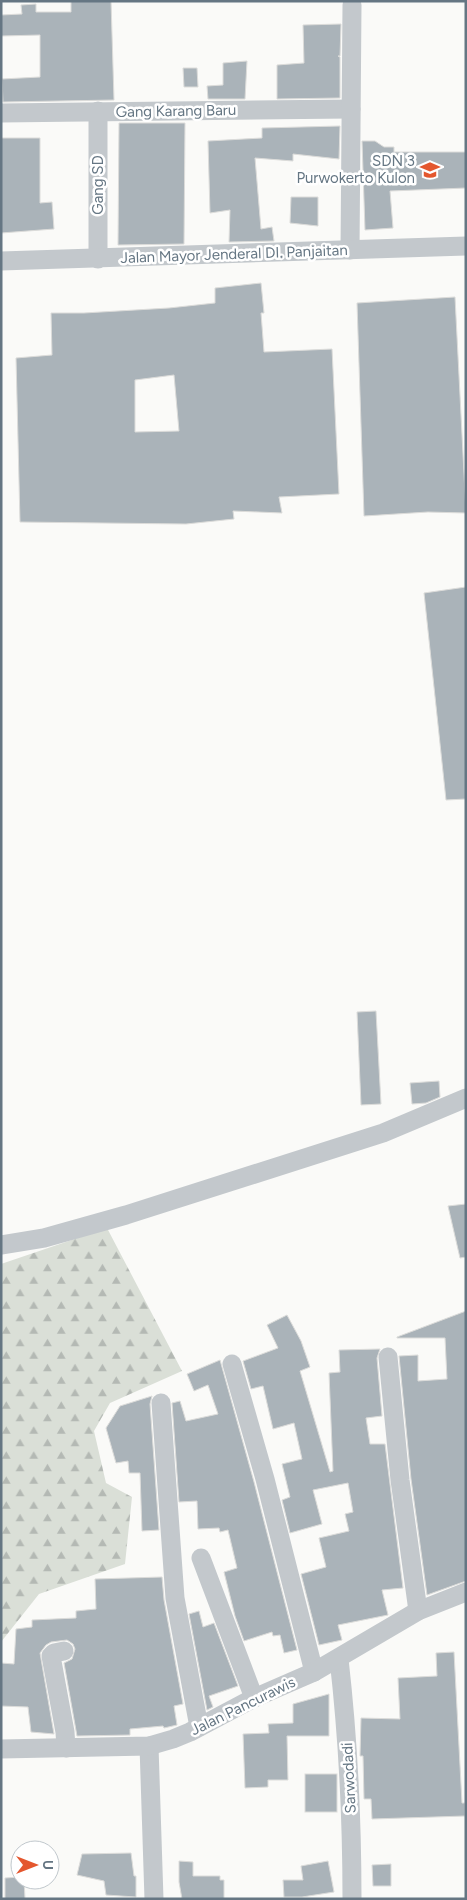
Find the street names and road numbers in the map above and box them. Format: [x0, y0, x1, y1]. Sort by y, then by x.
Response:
street label: Gang Karang Baru [116, 101, 236, 121]
street label: Gang SD [89, 155, 107, 215]
street label: Jalan Mayor Jenderal DI. Panjaitan [120, 241, 348, 267]
street label: Jalan Pancurawis [188, 1673, 298, 1739]
street label: Sarwodadi [338, 1742, 360, 1814]

